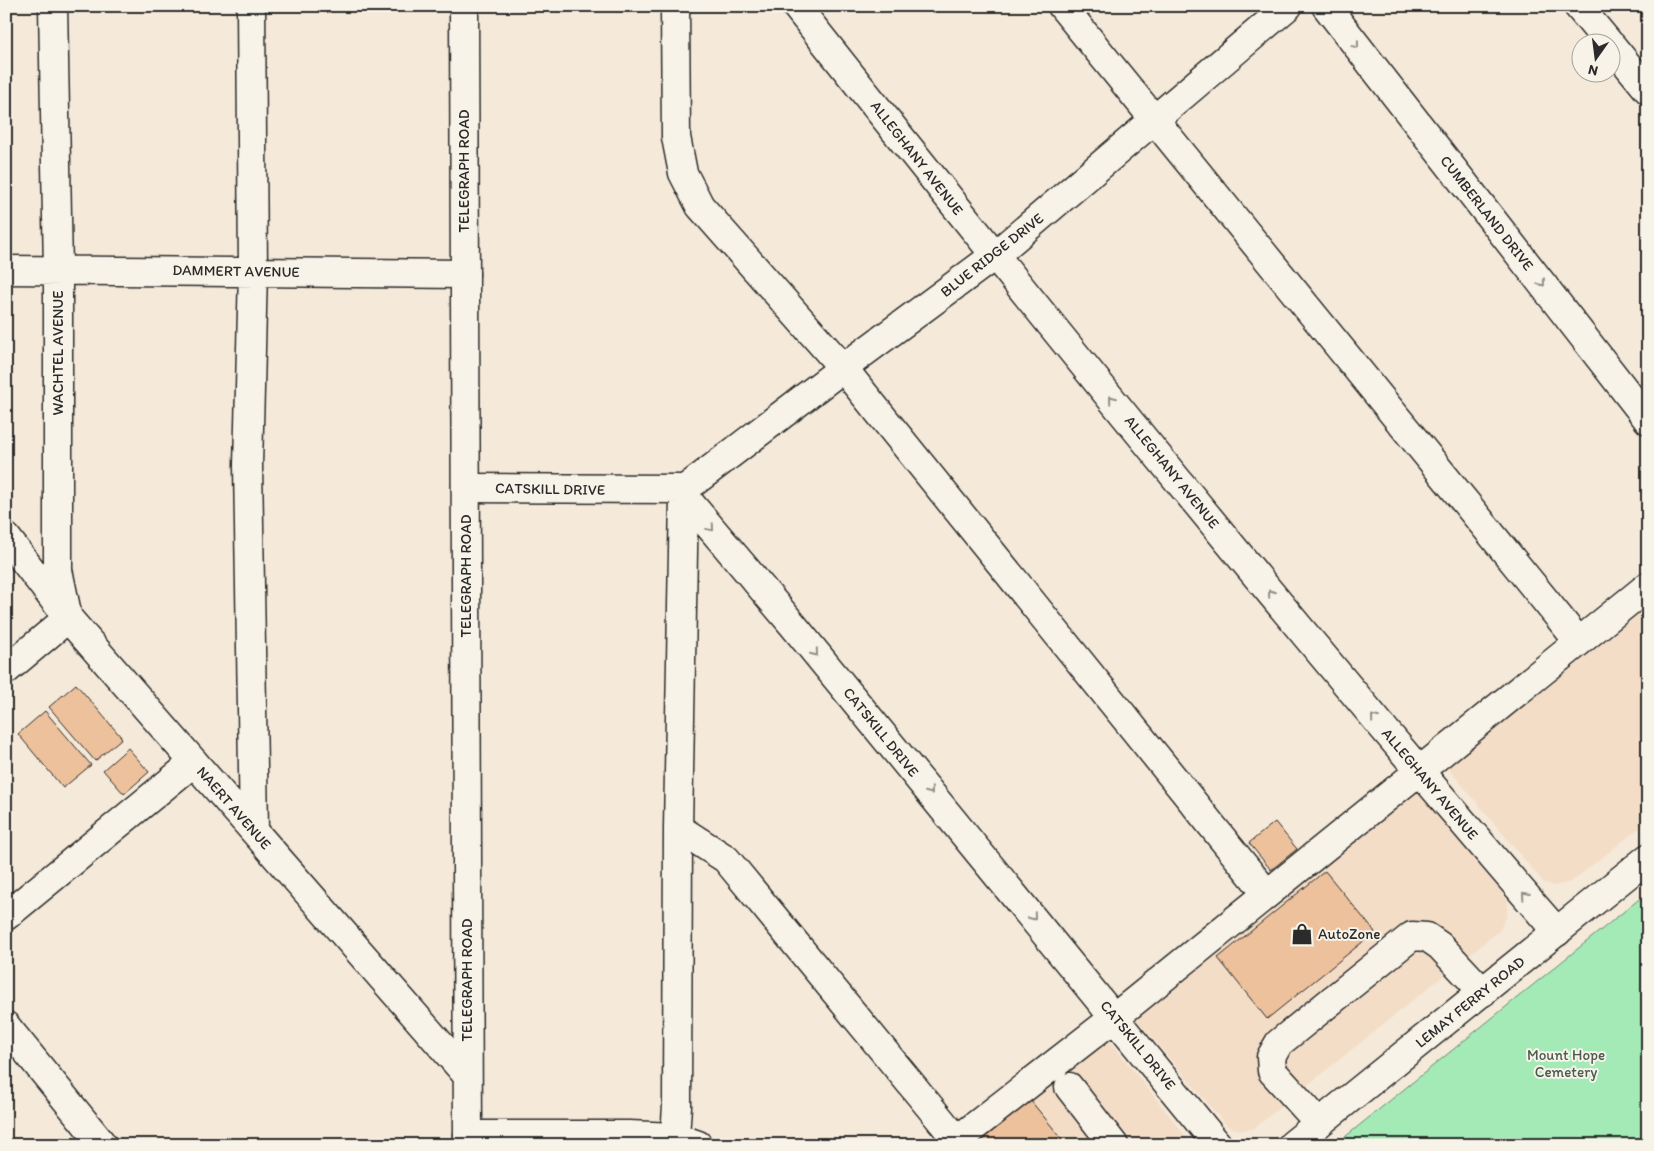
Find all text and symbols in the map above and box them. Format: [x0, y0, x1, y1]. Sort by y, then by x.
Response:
north arrow [1572, 32, 1622, 82]
one-way arrow [1350, 39, 1358, 48]
text: N [1586, 61, 1600, 80]
street label: ALLEGHANY AVENUE [867, 97, 967, 219]
street label: TELEGRAPH ROAD [455, 109, 473, 233]
street label: CUMBERLAND DRIVE [1436, 152, 1538, 274]
street label: BLUE RIDGE DRIVE [937, 209, 1047, 301]
street label: DAMMERT AVENUE [172, 261, 300, 281]
one-way arrow [1536, 277, 1544, 286]
street label: WACHTEL AVENUE [49, 290, 67, 416]
one-way arrow [1109, 396, 1118, 405]
street label: ALLEGHANY AVENUE [1121, 412, 1223, 532]
street label: CATSKILL DRIVE [495, 479, 605, 499]
street label: TELEGRAPH ROAD [457, 514, 475, 638]
one-way arrow [705, 522, 714, 531]
one-way arrow [1267, 589, 1276, 598]
one-way arrow [810, 647, 819, 656]
street label: CATSKILL DRIVE [839, 684, 923, 780]
one-way arrow [1372, 715, 1380, 724]
street label: ALLEGHANY AVENUE [1378, 725, 1482, 843]
street label: NAERT AVENUE [193, 763, 275, 853]
one-way arrow [924, 786, 933, 795]
one-way arrow [1522, 892, 1530, 901]
one-way arrow [1028, 911, 1036, 920]
street label: TELEGRAPH ROAD [458, 918, 476, 1042]
shop icon: AutoZone [1289, 921, 1315, 947]
place label: AutoZone [1318, 925, 1380, 943]
street label: LEMAY FERRY ROAD [1412, 952, 1528, 1052]
street label: CATSKILL DRIVE [1096, 997, 1180, 1093]
park label: Mount Hope Cemetery [1527, 1046, 1605, 1081]

